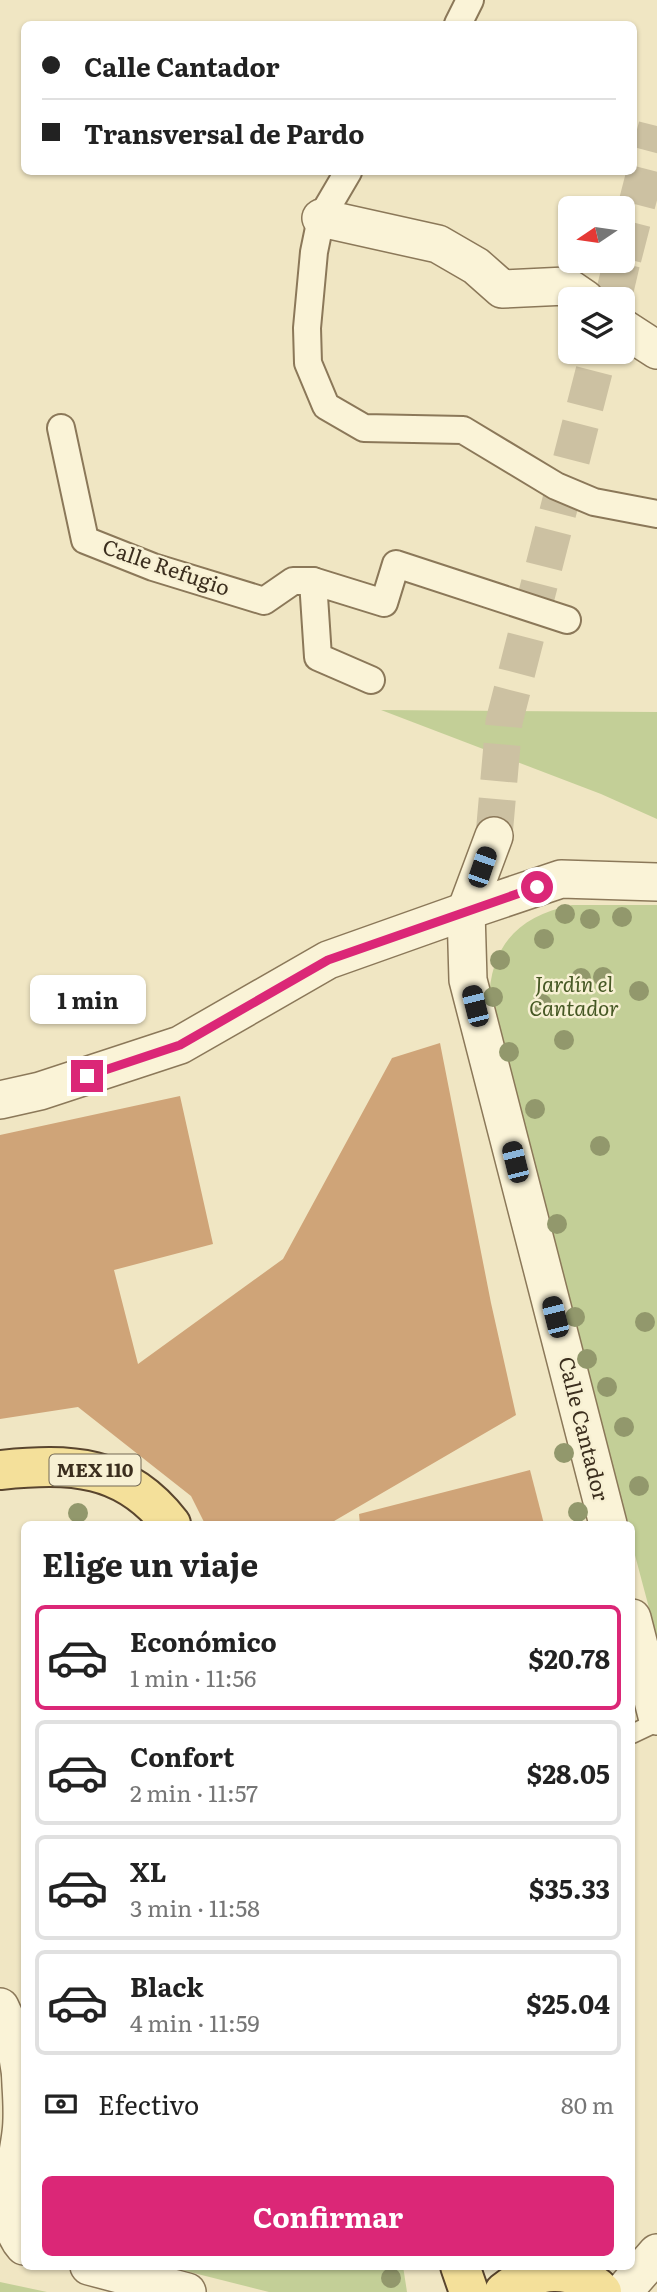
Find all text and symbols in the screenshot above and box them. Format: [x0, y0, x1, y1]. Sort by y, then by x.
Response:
text: Calle Cantador [84, 46, 280, 85]
text: Transversal de Pardo [84, 113, 365, 152]
north arrow [558, 196, 635, 273]
map controls [558, 196, 635, 364]
button: layers [558, 287, 635, 364]
street label: Calle Refugio [99, 529, 235, 602]
car [466, 844, 499, 890]
route start [521, 871, 553, 903]
park label: Jardín el Cantador [529, 967, 619, 1022]
callout: 1 min [29, 974, 145, 1024]
text: 1 min [57, 982, 119, 1016]
car [460, 983, 491, 1029]
route end [71, 1060, 103, 1092]
car [500, 1139, 531, 1185]
car [540, 1294, 571, 1340]
street label: Calle Cantador [553, 1353, 618, 1504]
road number: MEX 110 [50, 1454, 140, 1486]
text: Elige un viaje [42, 1539, 258, 1587]
text: Económico [130, 1621, 277, 1660]
icon: car [46, 1626, 109, 1689]
text: $20.78 [529, 1638, 610, 1677]
text: 1 min · 11:56 [130, 1660, 256, 1694]
text: Confort [130, 1736, 234, 1775]
icon: car [46, 1741, 109, 1804]
text: $28.05 [527, 1753, 610, 1792]
text: 2 min · 11:57 [130, 1775, 258, 1809]
text: XL [130, 1851, 167, 1890]
icon: car [46, 1856, 109, 1919]
text: $35.33 [529, 1868, 610, 1907]
text: 3 min · 11:58 [130, 1890, 260, 1924]
text: Black [130, 1966, 204, 2005]
icon: car [46, 1971, 109, 2034]
text: $25.04 [526, 1983, 610, 2022]
text: 4 min · 11:59 [130, 2005, 259, 2039]
text: Efectivo [98, 2084, 199, 2123]
icon: cash [42, 2085, 80, 2123]
text: 80 m [561, 2087, 614, 2121]
button: Confirmar [42, 2176, 614, 2256]

